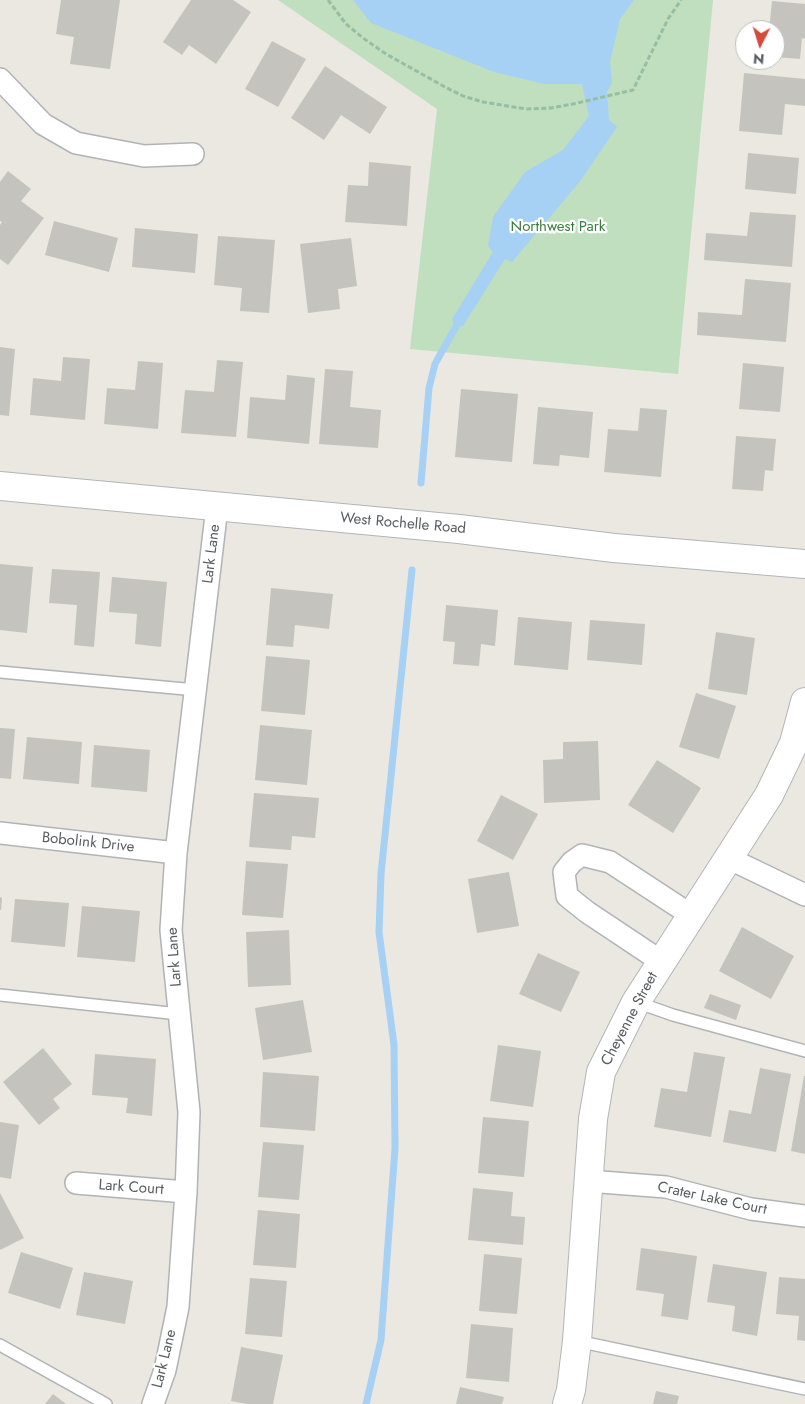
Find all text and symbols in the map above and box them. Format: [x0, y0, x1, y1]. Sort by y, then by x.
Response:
north arrow [735, 20, 785, 70]
text: N [752, 48, 765, 69]
park label: Northwest Park [511, 218, 605, 236]
street label: West Rochelle Road [339, 510, 467, 538]
street label: Lark Lane [199, 523, 225, 585]
street label: Bobolink Drive [41, 829, 135, 857]
street label: Lark Lane [164, 927, 186, 987]
street label: Cheyenne Street [598, 969, 662, 1069]
street label: Lark Court [98, 1177, 164, 1199]
street label: Crater Lake Court [656, 1179, 768, 1219]
street label: Lark Lane [149, 1328, 181, 1390]

